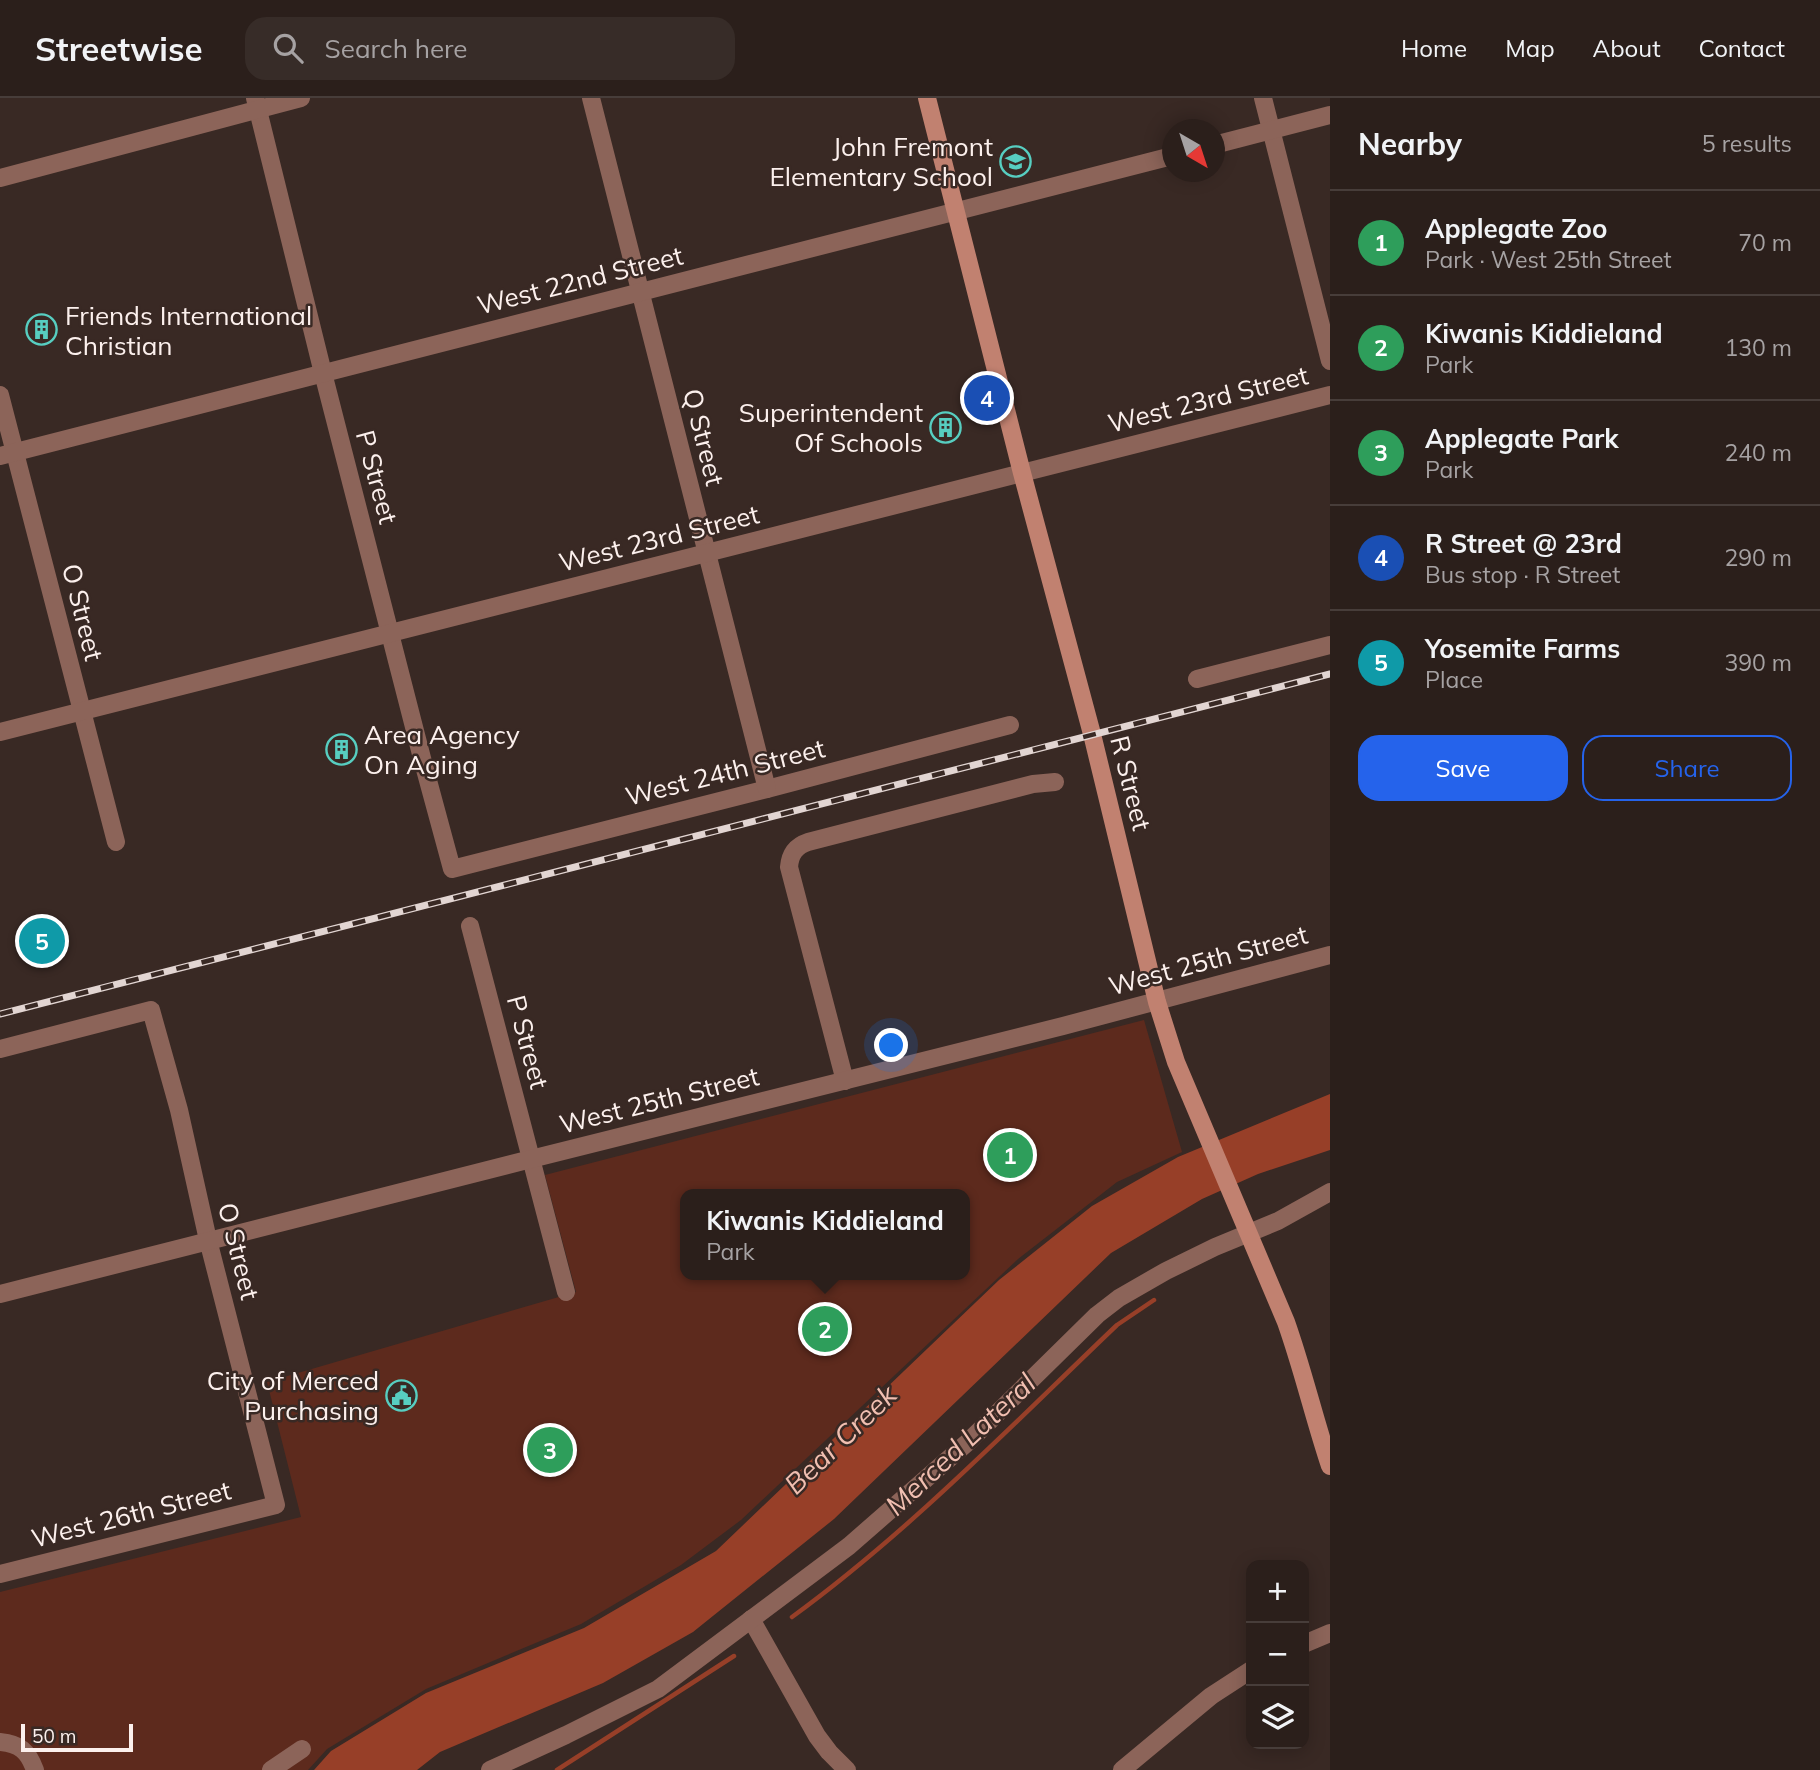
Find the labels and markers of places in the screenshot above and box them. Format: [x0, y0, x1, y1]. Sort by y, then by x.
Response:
place label: John Fremont Elementary School [769, 130, 993, 193]
school or university icon: John Fremont Elementary School [999, 144, 1033, 178]
place label: Friends International Christian [65, 299, 312, 362]
building icon: Friends International Christian [25, 313, 59, 347]
pin: 4 [964, 372, 1010, 424]
place label: Superintendent Of Schools [739, 396, 923, 459]
building icon: Superintendent Of Schools [929, 410, 963, 444]
place label: Area Agency On Aging [364, 718, 520, 781]
building icon: Area Agency On Aging [324, 732, 358, 766]
pin: 5 [19, 915, 65, 967]
pin: 1 [987, 1129, 1033, 1181]
pin: 2 [802, 1303, 848, 1355]
place label: City of Merced Purchasing [207, 1364, 379, 1427]
public building icon: City of Merced Purchasing [385, 1378, 419, 1412]
pin: 3 [527, 1424, 573, 1476]

